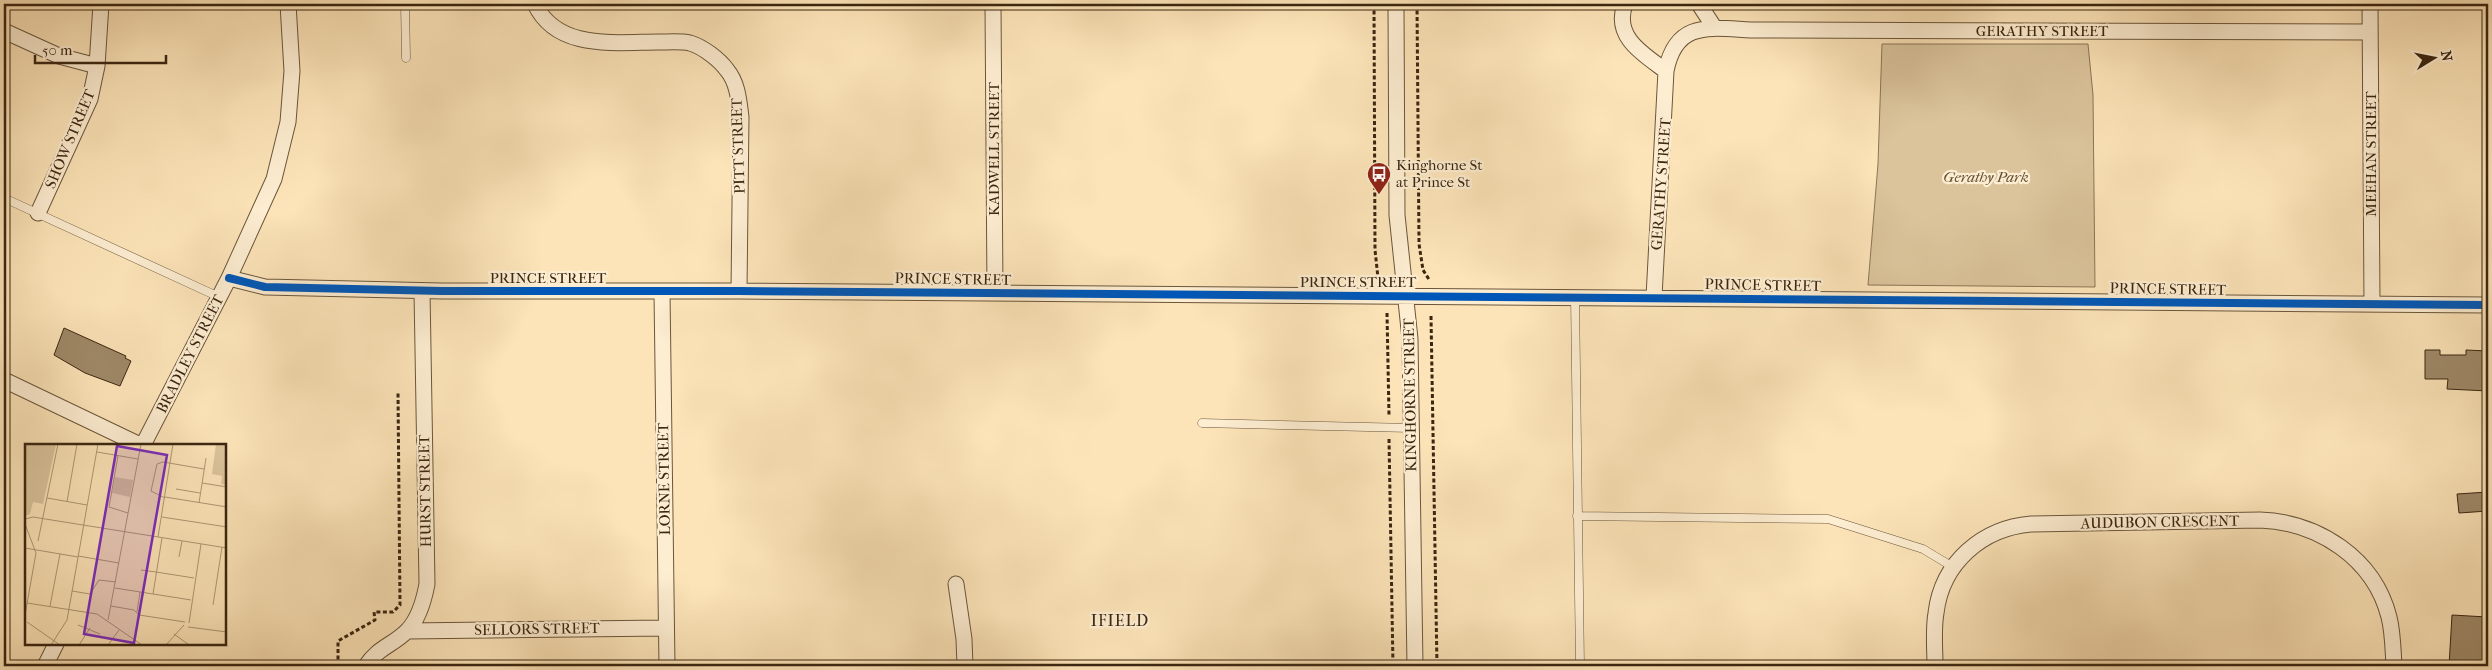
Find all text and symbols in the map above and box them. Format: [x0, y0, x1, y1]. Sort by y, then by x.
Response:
street label: GERATHY STREET [1976, 22, 2109, 40]
scale bar [35, 32, 166, 64]
north arrow [2410, 32, 2460, 82]
text: 50 m [42, 41, 73, 59]
text: N [2437, 49, 2456, 63]
street label: KADWELL STREET [985, 81, 1003, 216]
street label: SHOW STREET [41, 86, 99, 191]
street label: MEEHAN STREET [2362, 90, 2380, 217]
street label: PITT STREET [727, 97, 749, 194]
street label: GERATHY STREET [1647, 116, 1675, 251]
place label: Kinghorne St at Prince St [1396, 156, 1483, 191]
bus stop icon: Kinghorne St at Prince St [1366, 161, 1392, 195]
park label: Gerathy Park [1943, 168, 2029, 186]
street label: PRINCE STREET [490, 269, 607, 287]
street label: PRINCE STREET [895, 269, 1012, 289]
street label: PRINCE STREET [1300, 273, 1417, 291]
street label: PRINCE STREET [1705, 275, 1822, 295]
street label: PRINCE STREET [2110, 279, 2227, 299]
street label: BRADLEY STREET [152, 291, 228, 416]
street label: KINGHORNE STREET [1400, 317, 1420, 472]
street label: LORNE STREET [654, 422, 674, 535]
street label: HURST STREET [415, 434, 435, 547]
inset map [25, 444, 226, 645]
street label: AUDUBON CRESCENT [2080, 512, 2240, 532]
district label: IFIELD [1091, 611, 1149, 630]
street label: SELLORS STREET [474, 619, 601, 639]

